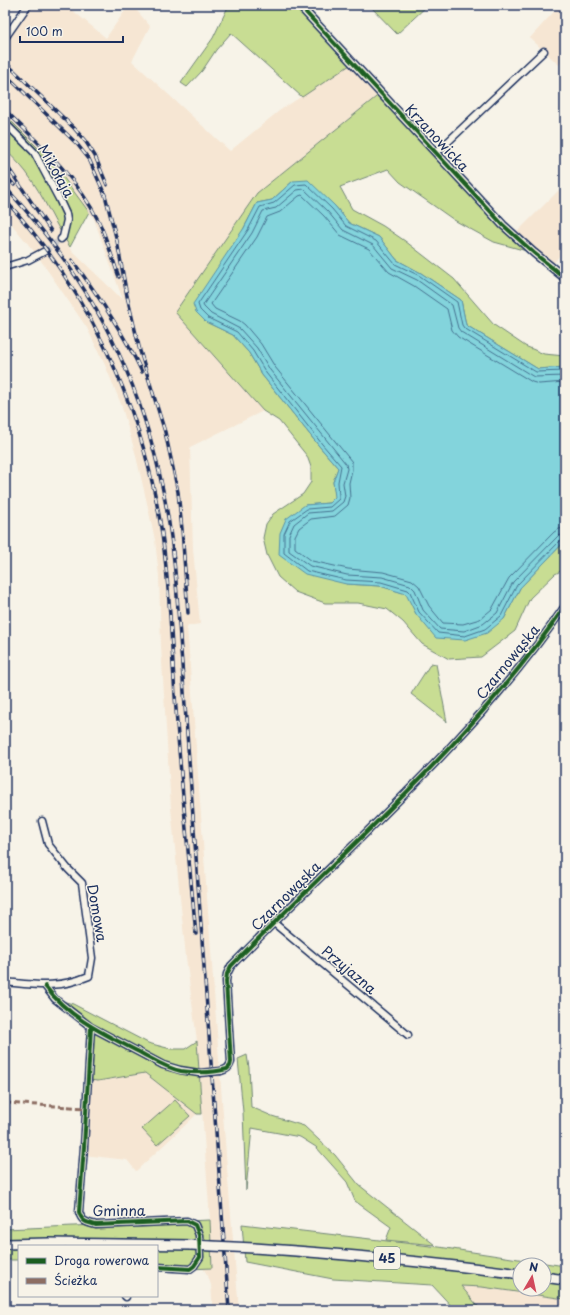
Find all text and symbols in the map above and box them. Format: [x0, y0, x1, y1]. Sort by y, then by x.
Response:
scale bar [20, 18, 123, 44]
text: 100 m [26, 22, 63, 40]
street label: Krzanowicka [400, 99, 474, 176]
street label: Mikołaja [33, 140, 80, 202]
street label: Czarnowąska [471, 620, 545, 704]
street label: Czarnowąska [246, 856, 325, 935]
street label: Domowa [82, 882, 113, 944]
street label: Przyjazna [317, 940, 382, 999]
street label: Gminna [92, 1200, 146, 1221]
legend [18, 1245, 158, 1297]
road number: 45 [374, 1247, 400, 1269]
text: Droga rowerowa [54, 1251, 150, 1269]
north arrow [512, 1257, 552, 1297]
text: N [528, 1258, 540, 1276]
text: Ścieżka [54, 1271, 98, 1289]

